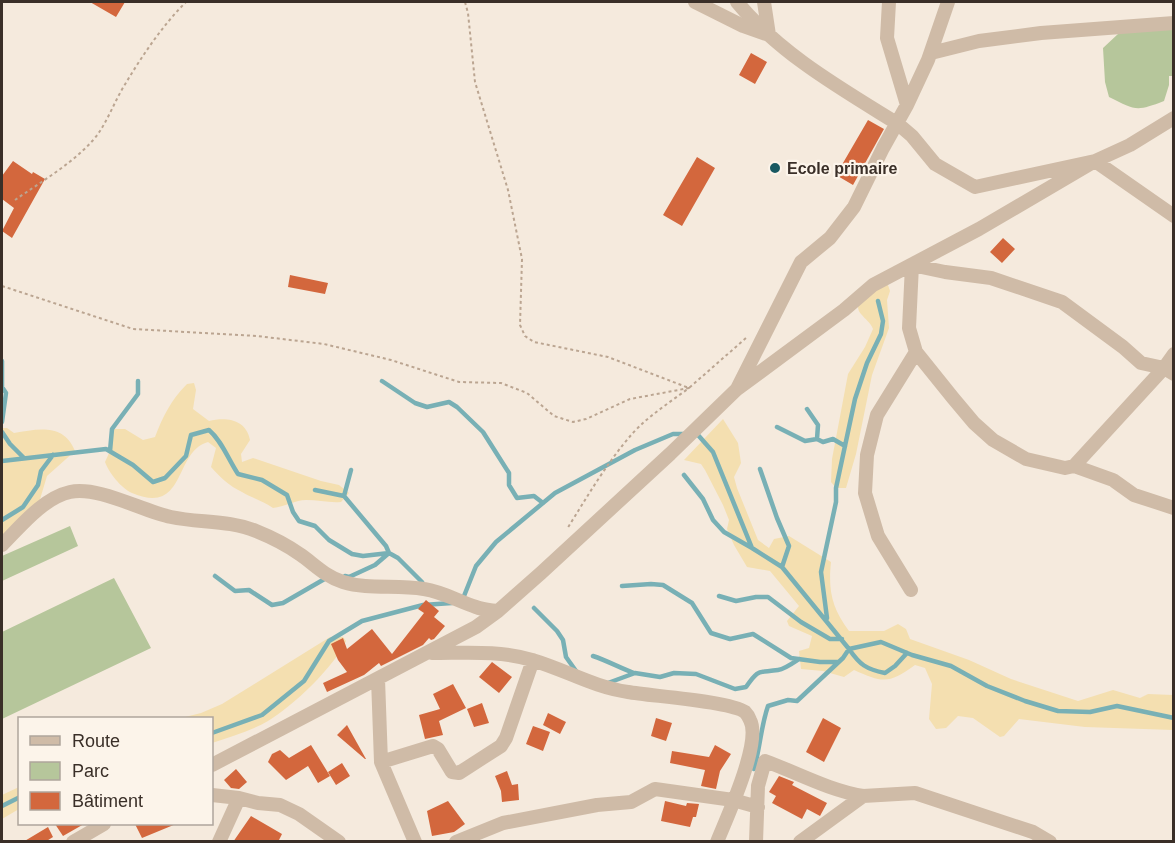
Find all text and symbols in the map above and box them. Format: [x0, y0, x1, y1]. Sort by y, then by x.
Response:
place label: Ecole primaire [787, 160, 897, 177]
marker: Ecole primaire [768, 161, 782, 175]
legend [18, 717, 213, 825]
text: Route [72, 731, 120, 751]
text: Parc [72, 761, 109, 781]
text: Bâtiment [72, 791, 143, 811]

